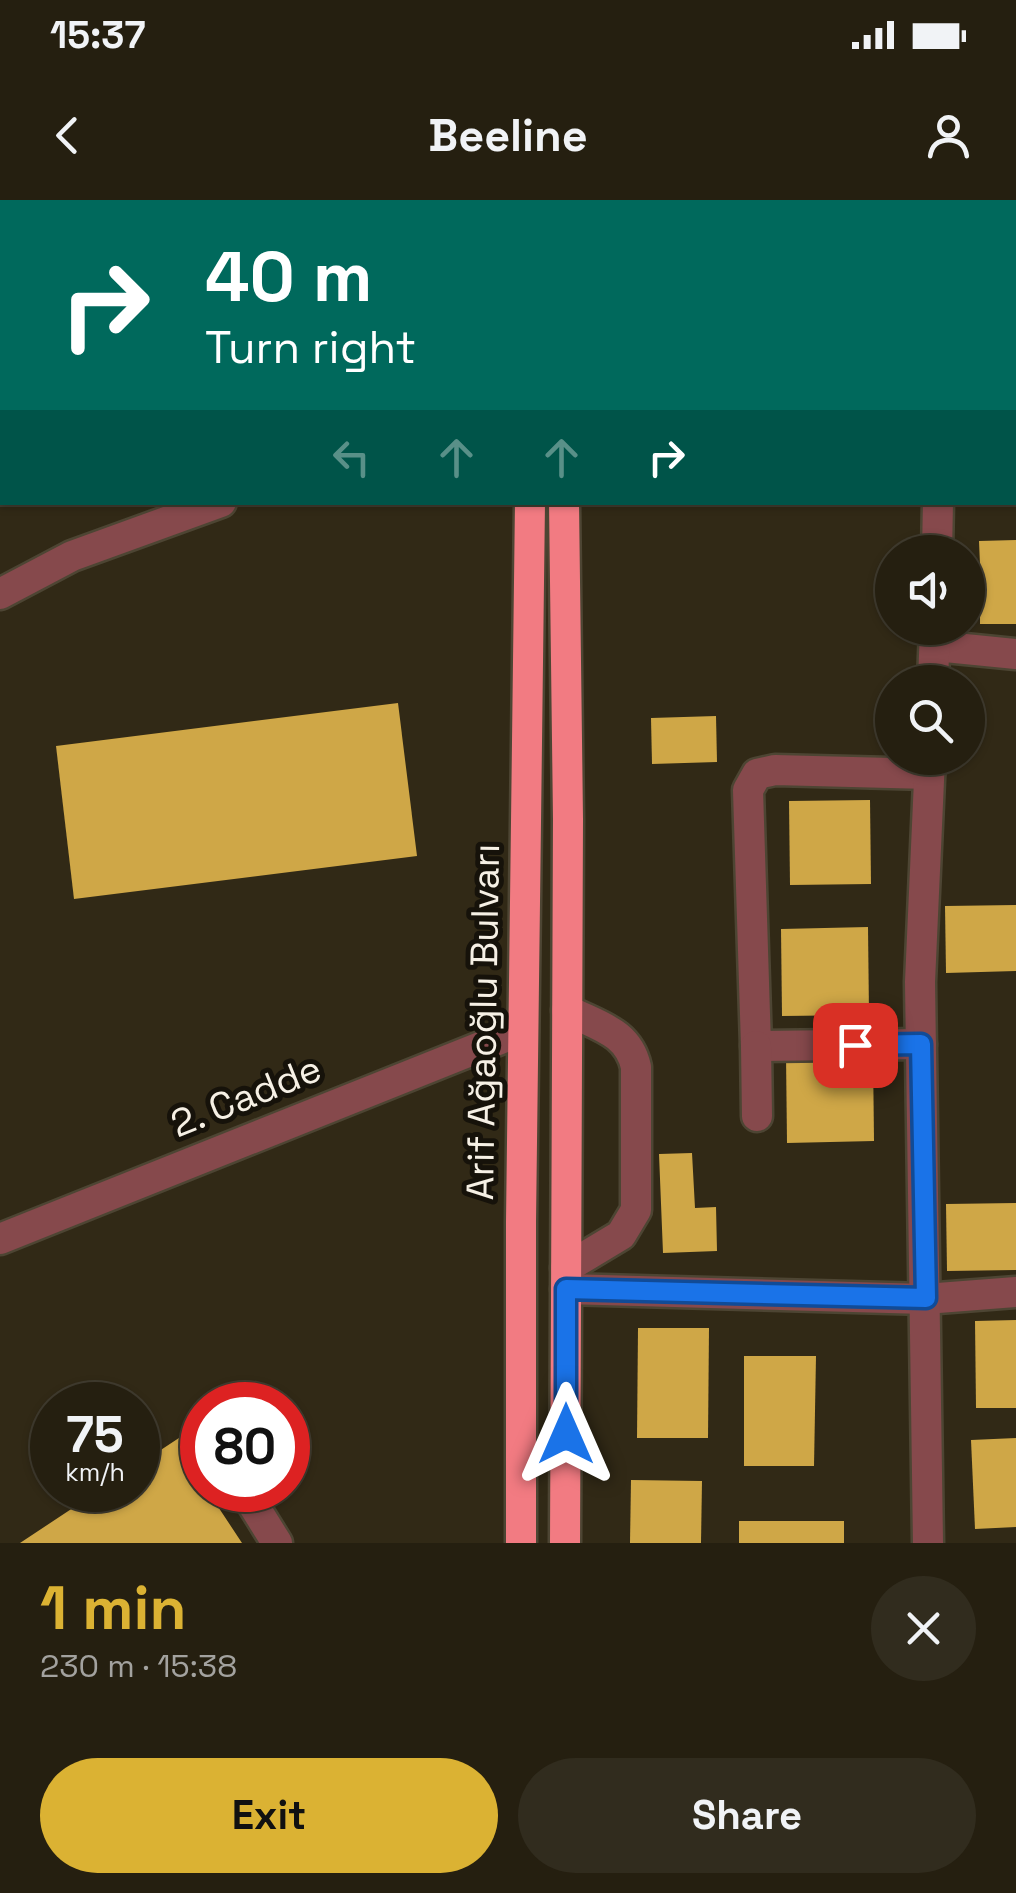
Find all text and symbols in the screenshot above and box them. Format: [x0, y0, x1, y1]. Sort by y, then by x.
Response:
text: 15:37 [50, 11, 145, 59]
text: Beeline [428, 107, 588, 164]
icon: back [40, 108, 95, 163]
icon: person [921, 108, 976, 163]
text: 40 m [205, 232, 372, 321]
icon: right [40, 240, 170, 370]
text: Turn right [205, 319, 416, 376]
icon: left [324, 430, 379, 485]
icon: ahead [429, 430, 484, 485]
icon: ahead [534, 430, 589, 485]
icon: right [639, 430, 694, 485]
map controls [875, 535, 985, 775]
button: sound [875, 535, 985, 645]
button: search [875, 665, 985, 775]
street label: Arif Ağaoğlu Bulvarı [456, 843, 510, 1201]
pin [813, 1003, 898, 1088]
icon: arrive [828, 1018, 883, 1073]
street label: 2. Cadde [164, 1044, 328, 1148]
speed limit sign: 80 [180, 1382, 310, 1512]
position arrow [514, 1382, 618, 1486]
text: 75 [66, 1403, 124, 1467]
text: km/h [65, 1456, 125, 1488]
text: 1 min [40, 1570, 187, 1647]
button: close [871, 1576, 976, 1681]
text: 230 m · 15:38 [40, 1646, 237, 1686]
button: Exit [40, 1758, 498, 1873]
button: Share [518, 1758, 976, 1873]

